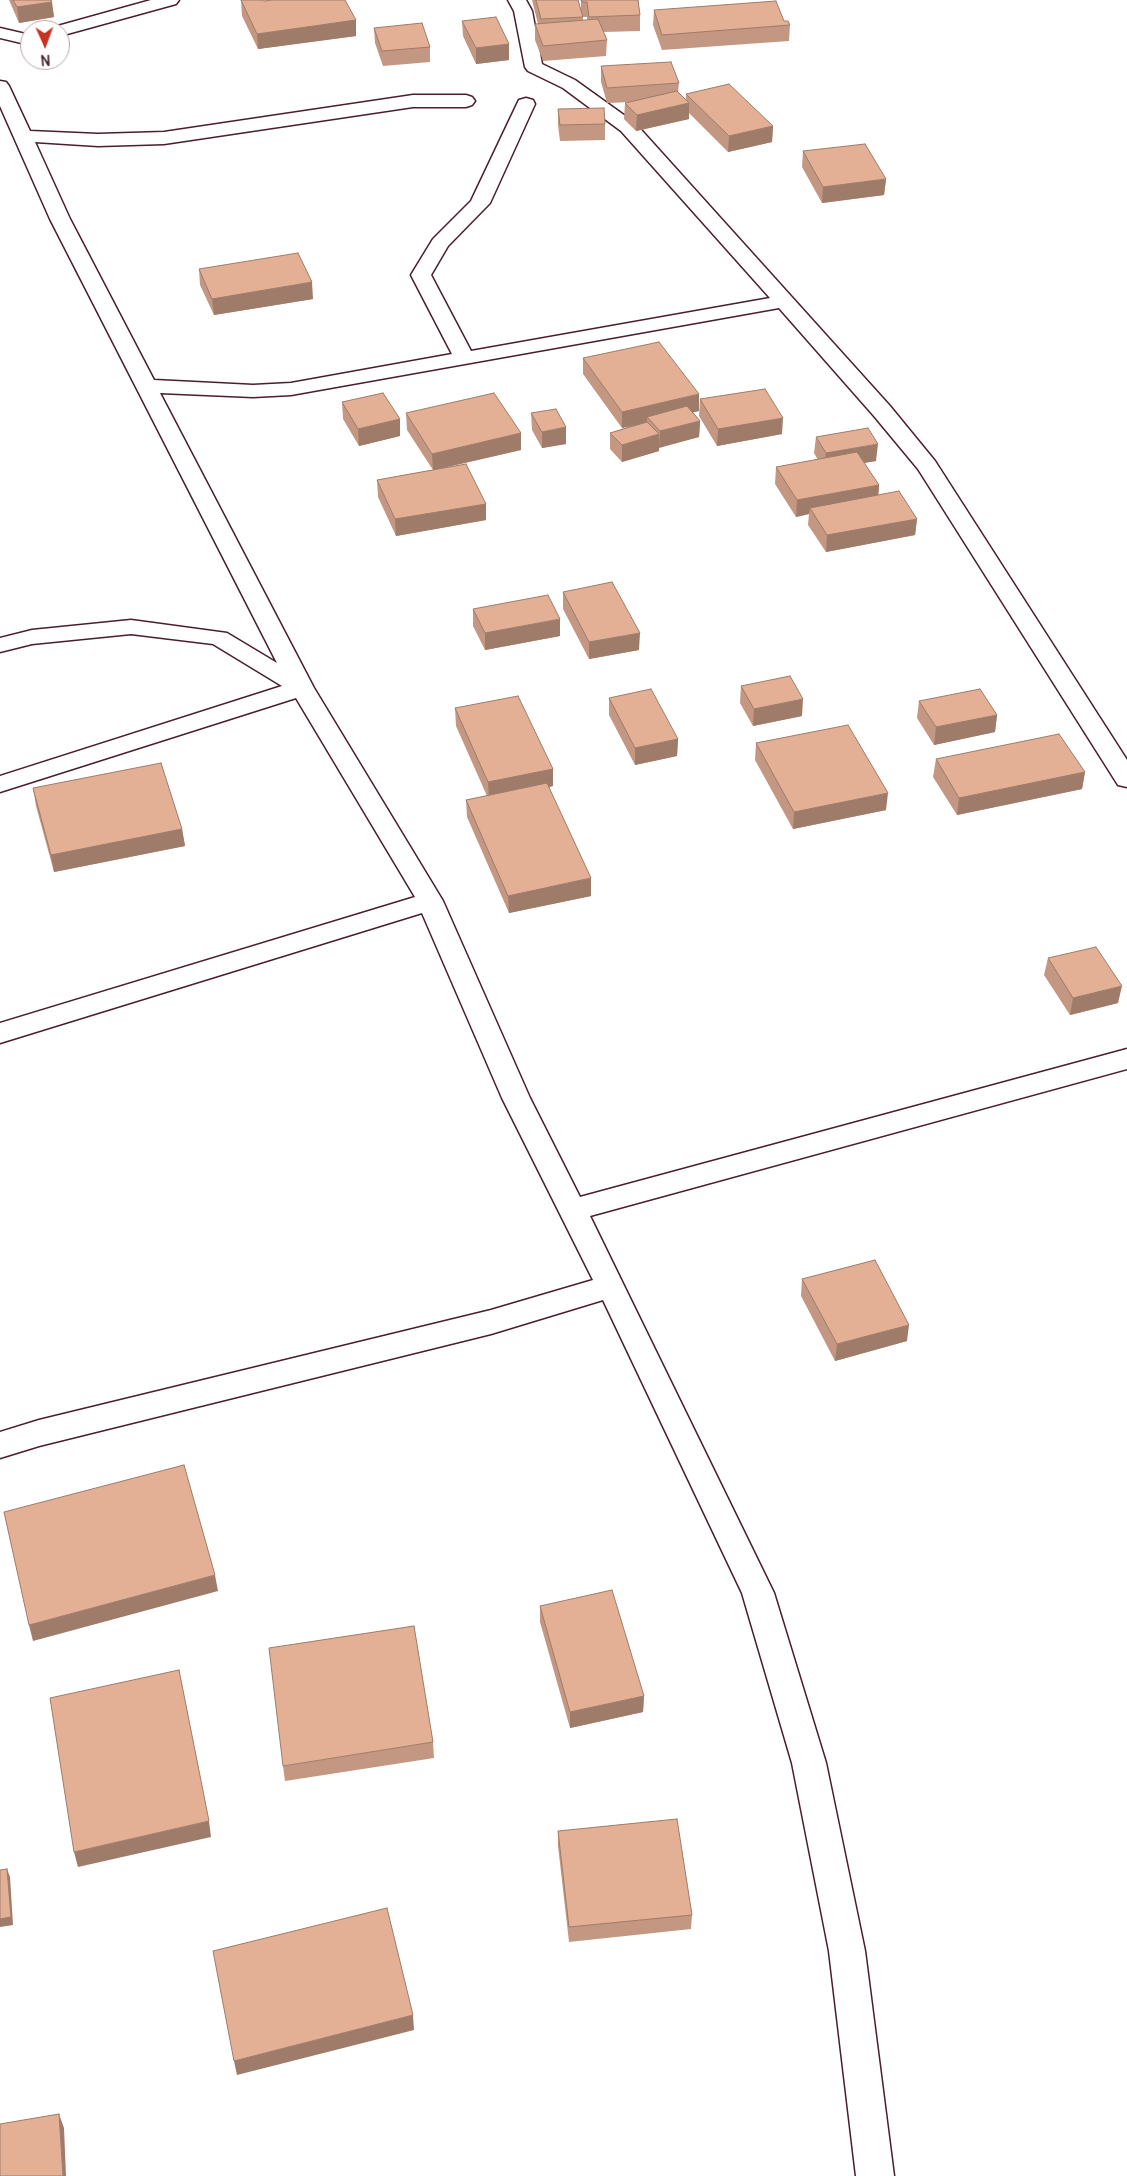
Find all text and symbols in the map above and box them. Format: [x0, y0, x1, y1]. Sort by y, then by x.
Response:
north arrow [20, 20, 70, 70]
text: N [40, 51, 51, 68]

